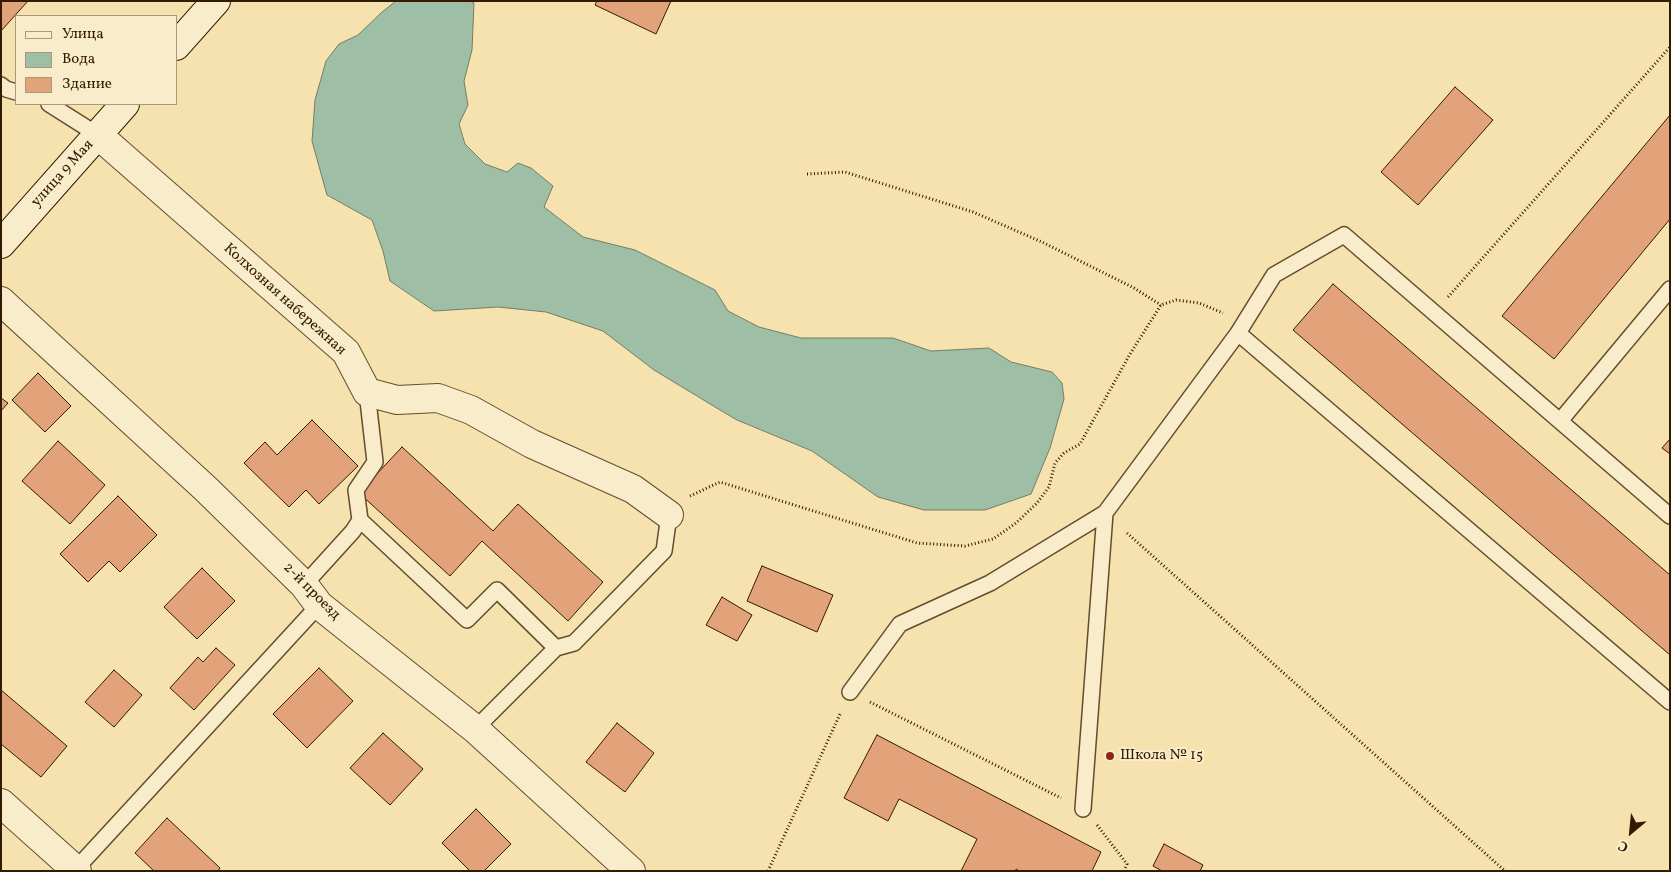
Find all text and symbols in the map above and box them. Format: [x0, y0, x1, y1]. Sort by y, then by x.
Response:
legend [15, 15, 178, 105]
text: Улица [62, 24, 104, 45]
text: Вода [62, 49, 95, 70]
text: Здание [62, 74, 112, 95]
street label: улица 9 Мая [28, 136, 98, 212]
street label: Колхозная набережная [219, 240, 349, 360]
street label: 2-й проезд [279, 560, 343, 624]
place label: Школа № 15 [1120, 747, 1203, 765]
marker: Школа № 15 [1104, 750, 1116, 762]
north arrow [1606, 807, 1656, 857]
text: С [1615, 835, 1632, 856]

